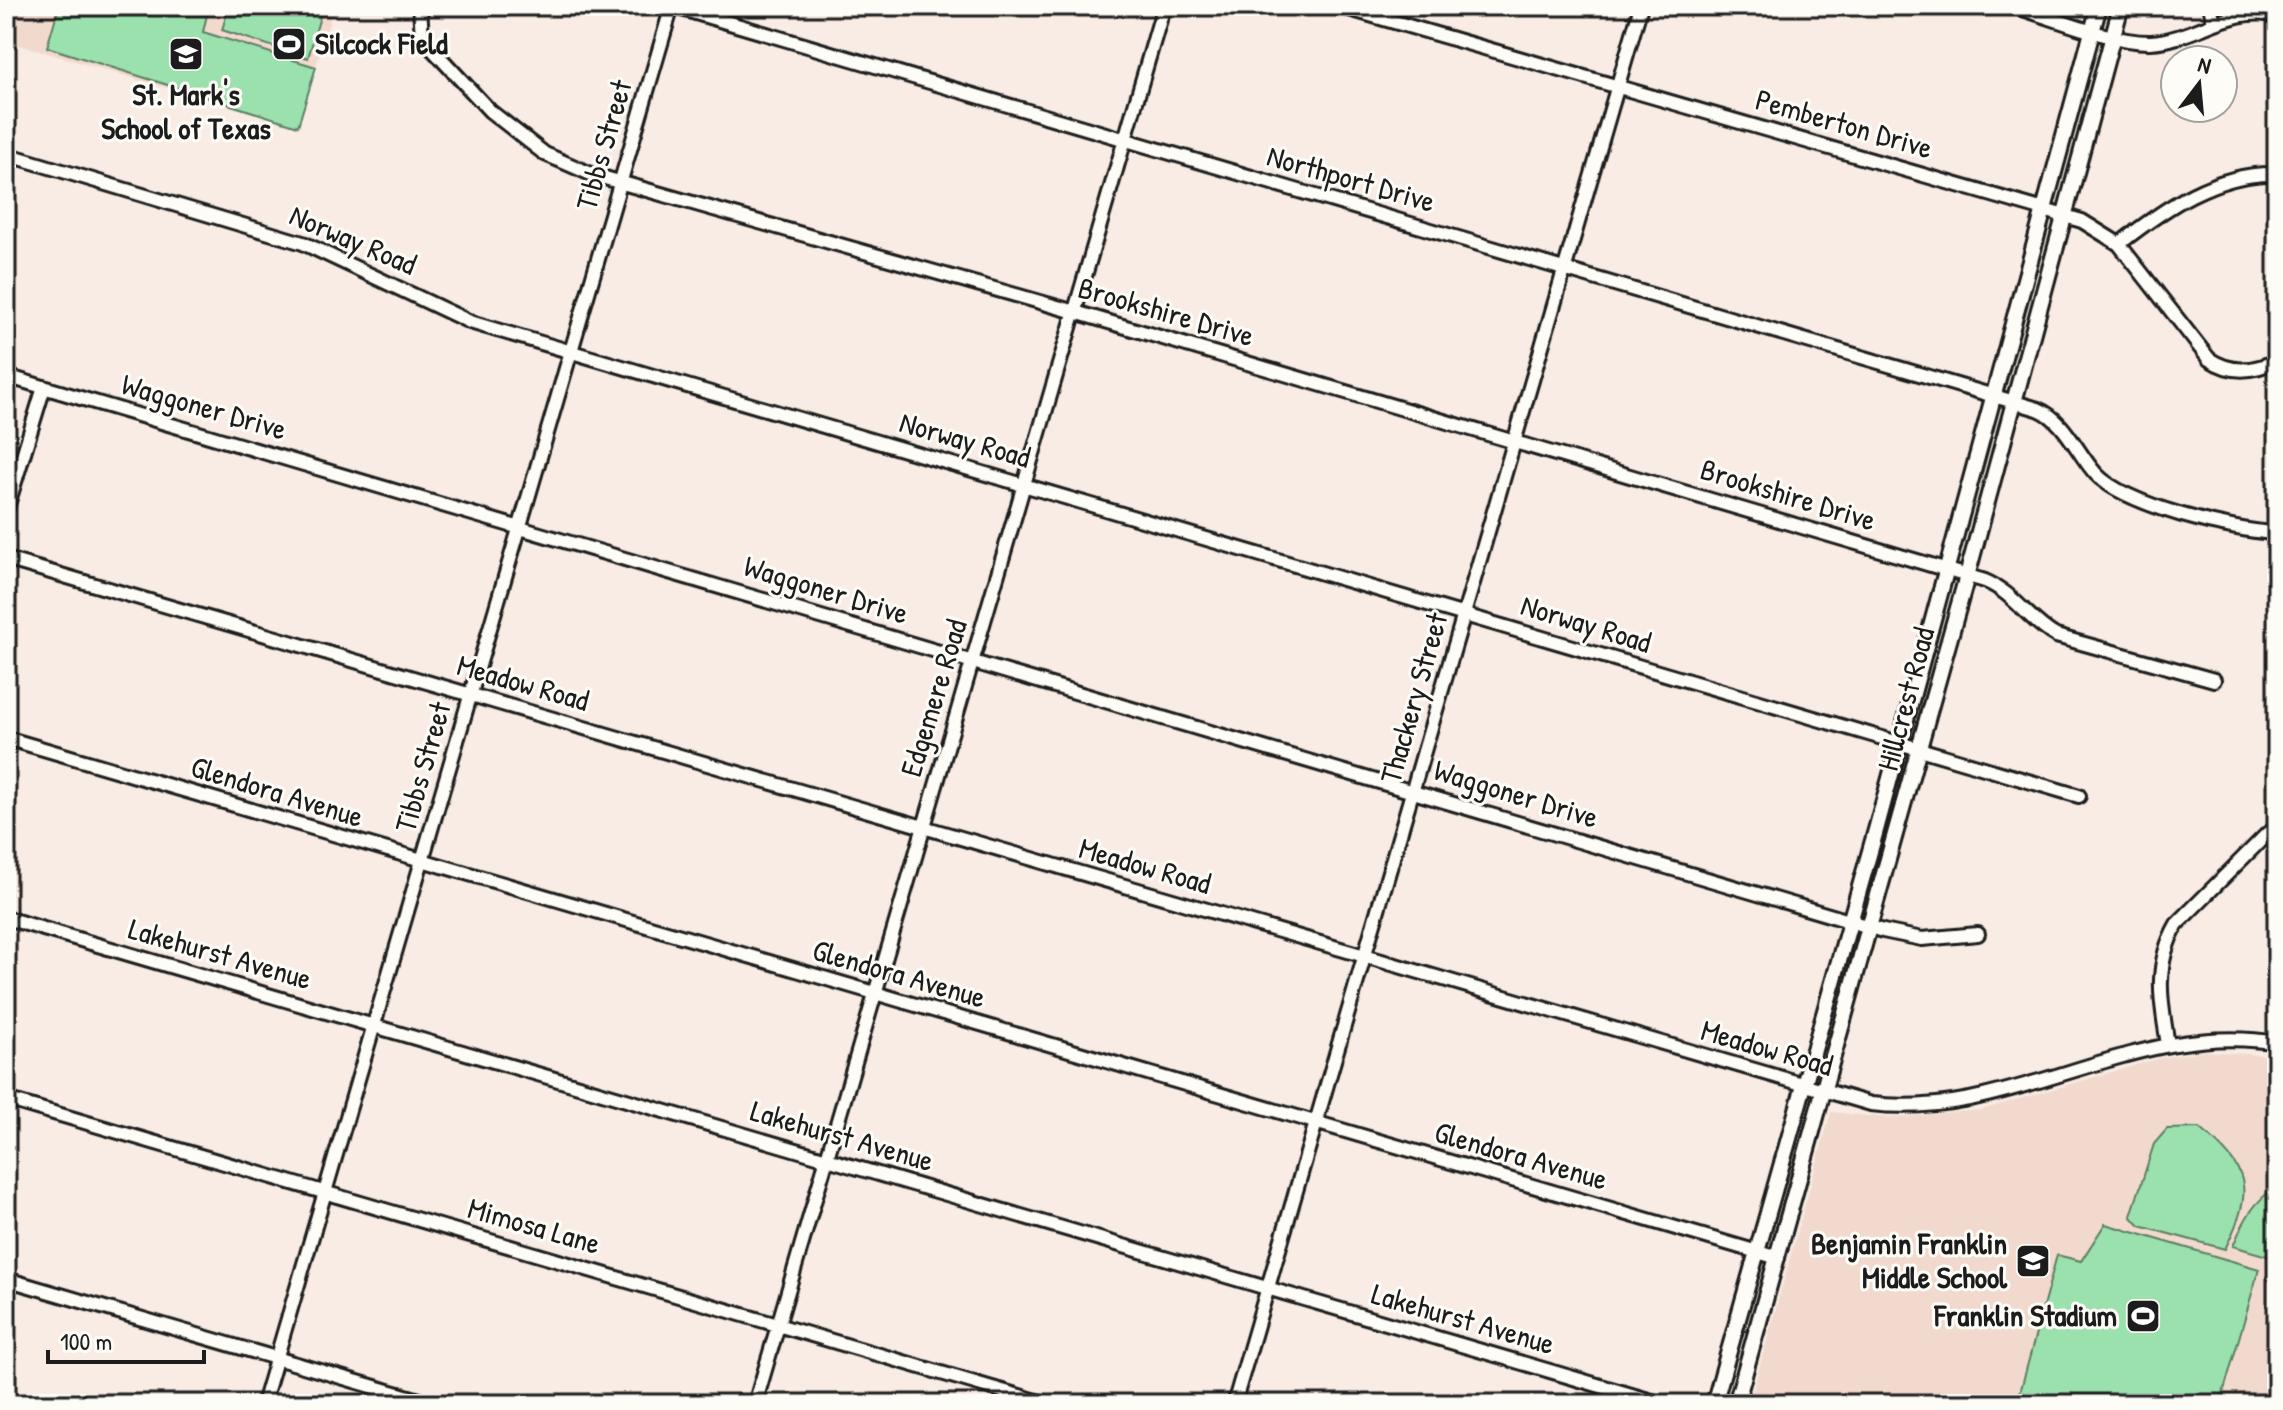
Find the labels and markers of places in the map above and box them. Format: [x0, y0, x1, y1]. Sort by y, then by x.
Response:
place label: Silcock Field [315, 23, 448, 63]
sports icon: Silcock Field [270, 25, 308, 63]
school or university icon: St. Mark's School of Texas [167, 35, 205, 73]
place label: St. Mark's School of Texas [101, 74, 271, 148]
place label: Benjamin Franklin Middle School [1811, 1223, 2008, 1297]
school or university icon: Benjamin Franklin Middle School [2014, 1242, 2052, 1280]
place label: Franklin Stadium [1934, 1295, 2117, 1335]
sports icon: Franklin Stadium [2124, 1297, 2162, 1335]

